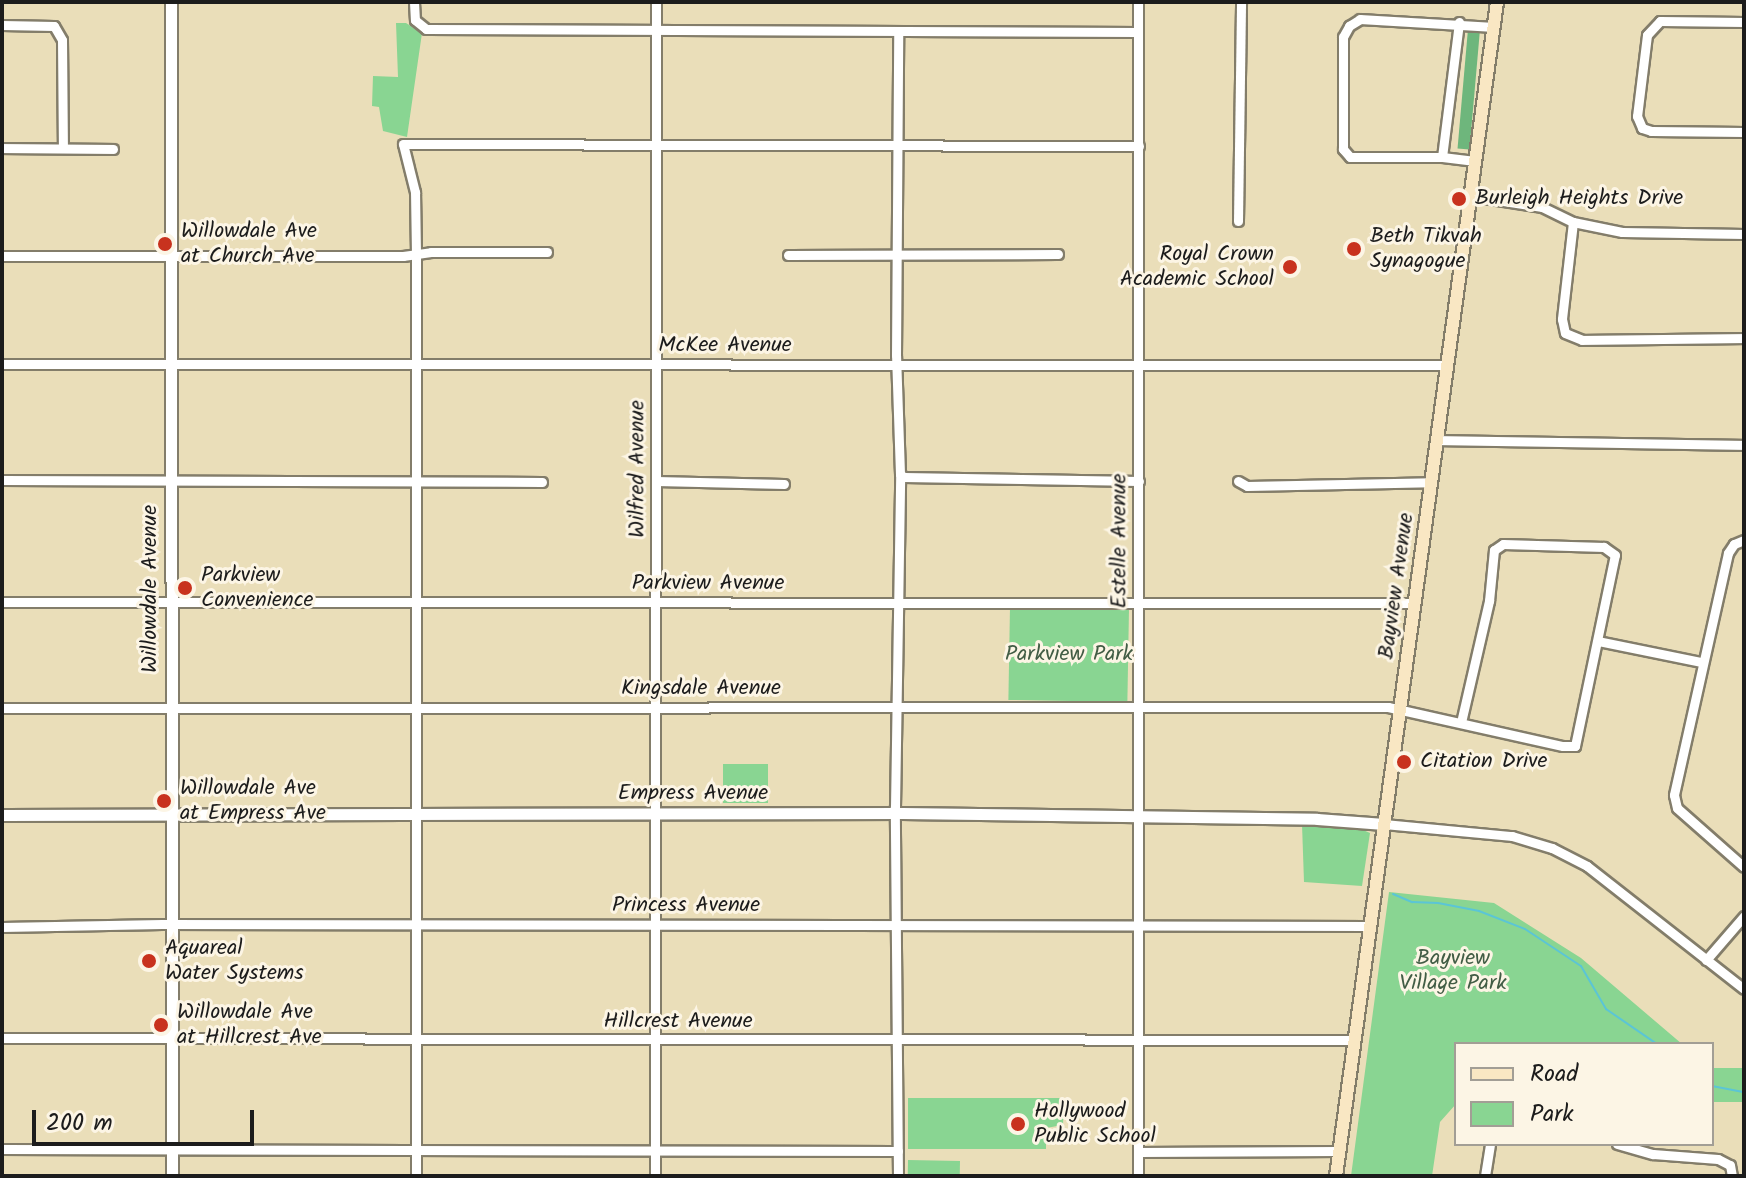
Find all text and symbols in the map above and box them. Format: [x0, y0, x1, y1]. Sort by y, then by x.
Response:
place label: Burleigh Heights Drive [1475, 186, 1683, 212]
marker: Burleigh Heights Drive [1450, 190, 1468, 208]
place label: Willowdale Ave at Church Ave [181, 218, 317, 270]
place label: Beth Tikvah Synagogue [1370, 223, 1482, 274]
marker: Willowdale Ave at Church Ave [156, 235, 174, 253]
marker: Beth Tikvah Synagogue [1345, 240, 1363, 258]
place label: Royal Crown Academic School [1120, 241, 1274, 292]
marker: Royal Crown Academic School [1281, 258, 1299, 276]
street label: McKee Avenue [658, 333, 792, 359]
street label: Wilfred Avenue [625, 400, 651, 538]
street label: Estelle Avenue [1107, 474, 1133, 608]
street label: Willowdale Avenue [138, 505, 164, 673]
street label: Bayview Avenue [1374, 511, 1420, 661]
place label: Parkview Convenience [201, 562, 313, 614]
street label: Parkview Avenue [632, 571, 784, 597]
marker: Parkview Convenience [176, 579, 194, 597]
park label: Parkview Park [1005, 642, 1133, 668]
street label: Kingsdale Avenue [621, 676, 781, 702]
place label: Citation Drive [1420, 749, 1547, 775]
marker: Citation Drive [1395, 753, 1413, 771]
place label: Willowdale Ave at Empress Ave [180, 775, 326, 826]
street label: Empress Avenue [618, 781, 768, 807]
marker: Willowdale Ave at Empress Ave [155, 792, 173, 810]
street label: Princess Avenue [612, 893, 760, 919]
place label: Aquareal Water Systems [165, 935, 304, 986]
park label: Bayview Village Park [1399, 945, 1507, 996]
marker: Aquareal Water Systems [140, 952, 158, 970]
place label: Willowdale Ave at Hillcrest Ave [177, 999, 322, 1050]
street label: Hillcrest Avenue [603, 1009, 753, 1035]
marker: Willowdale Ave at Hillcrest Ave [152, 1016, 170, 1034]
legend [1454, 1042, 1714, 1146]
text: Road [1530, 1055, 1578, 1094]
scale bar [36, 1094, 258, 1144]
text: Park [1530, 1095, 1574, 1134]
place label: Hollywood Public School [1034, 1098, 1156, 1150]
text: 200 m [46, 1104, 113, 1143]
marker: Hollywood Public School [1009, 1115, 1027, 1133]

